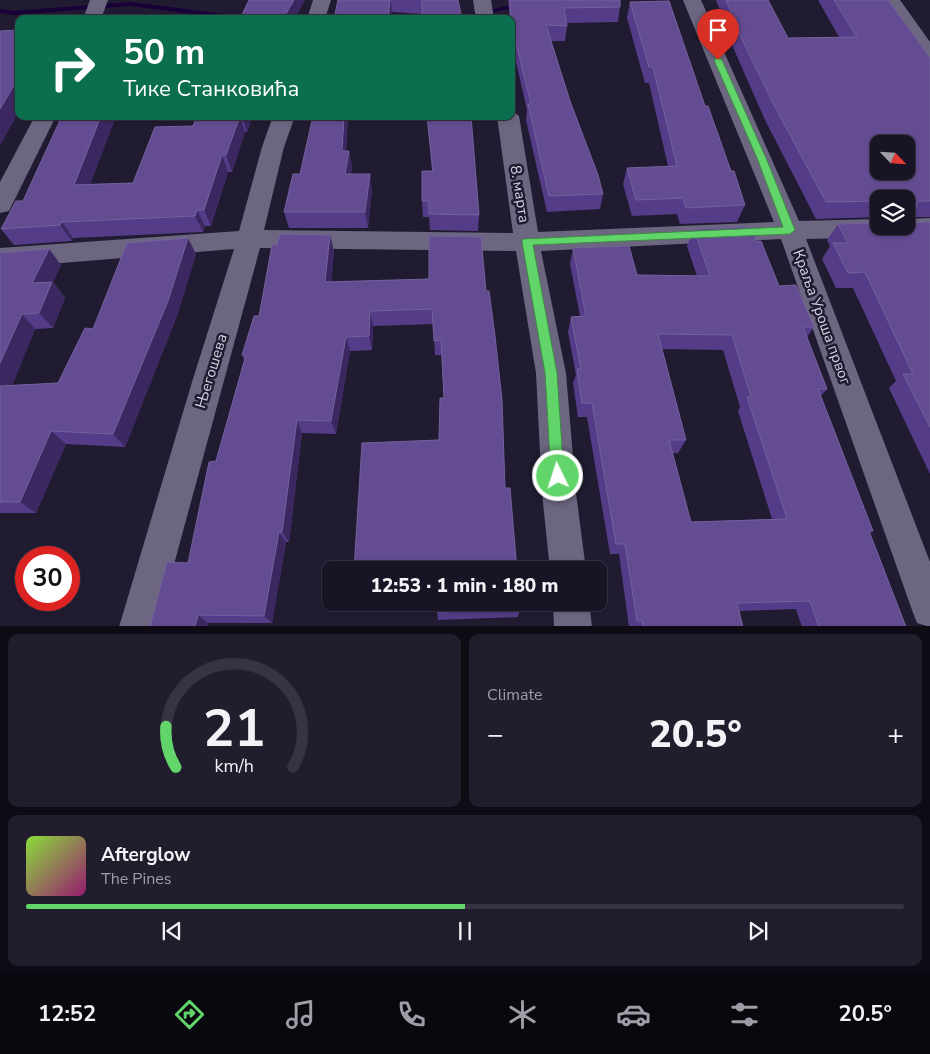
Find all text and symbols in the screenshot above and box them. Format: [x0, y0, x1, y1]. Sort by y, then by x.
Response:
pin [697, 9, 739, 60]
icon: arrive [704, 16, 732, 44]
text: 50 m [123, 29, 205, 76]
icon: right [40, 35, 105, 100]
text: Тике Станковића [123, 74, 299, 104]
north arrow [870, 135, 915, 180]
map controls [870, 135, 915, 235]
street label: 8. марта [506, 164, 534, 224]
button: layers [870, 190, 915, 235]
street label: Краља Уроша првог [788, 247, 856, 388]
street label: Његошева [190, 331, 232, 411]
position arrow [531, 449, 583, 501]
speed limit sign: 30 [15, 546, 80, 611]
text: 12:53 · 1 min · 180 m [371, 573, 558, 599]
text: Climate [487, 684, 542, 706]
text: 21 [203, 693, 266, 764]
text: 20.5° [649, 709, 742, 760]
text: − [487, 716, 504, 754]
text: + [887, 716, 904, 754]
text: km/h [215, 754, 254, 778]
text: Afterglow [101, 842, 191, 868]
text: The Pines [101, 868, 171, 890]
icon: previous [158, 917, 186, 945]
icon: pause [451, 917, 479, 945]
icon: next [744, 917, 772, 945]
icon: directions [172, 997, 207, 1032]
icon: music [283, 997, 318, 1032]
icon: phone [394, 997, 429, 1032]
icon: climate [505, 997, 540, 1032]
icon: car [616, 997, 651, 1032]
icon: filters [727, 997, 762, 1032]
text: 12:52 [38, 999, 96, 1029]
text: 20.5° [839, 999, 892, 1029]

